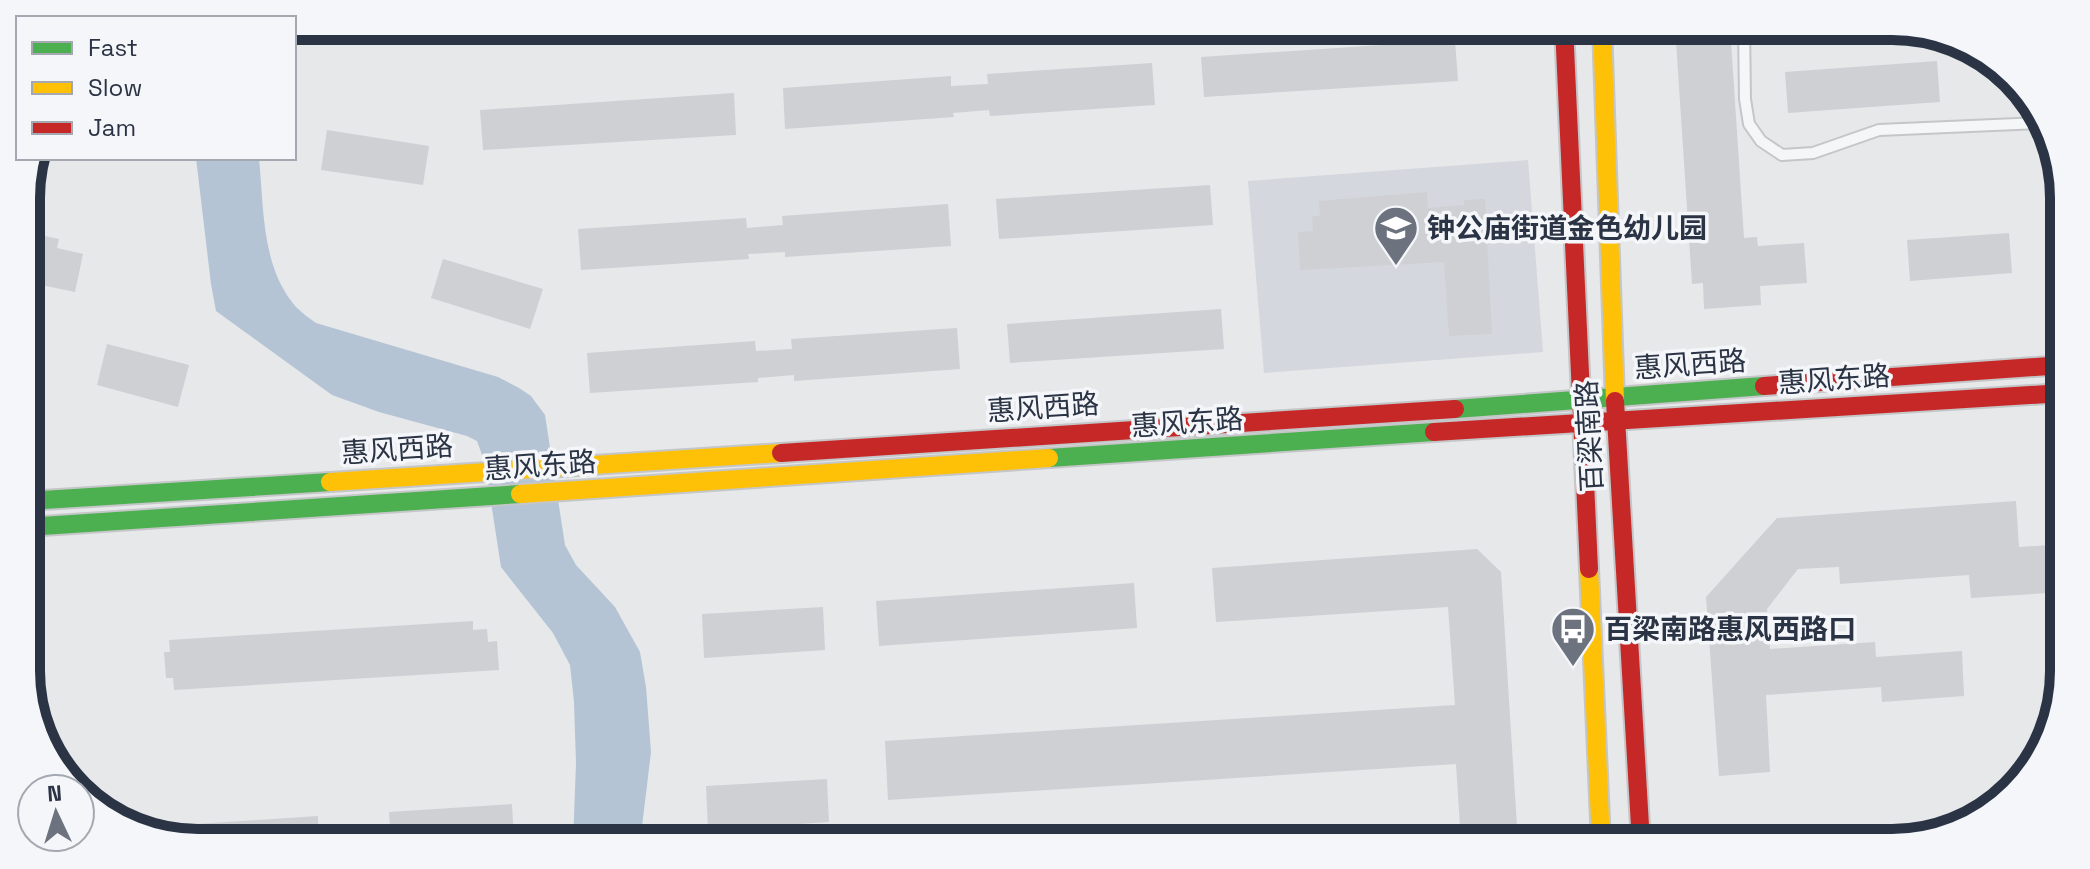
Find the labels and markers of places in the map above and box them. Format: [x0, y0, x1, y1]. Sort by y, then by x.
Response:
school or university icon: 钟公庙街道金色幼儿园 [1372, 204, 1420, 267]
place label: 钟公庙街道金色幼儿园 [1427, 210, 1707, 246]
bus stop icon: 百梁南路惠风西路口 [1549, 605, 1597, 668]
place label: 百梁南路惠风西路口 [1604, 611, 1856, 647]

